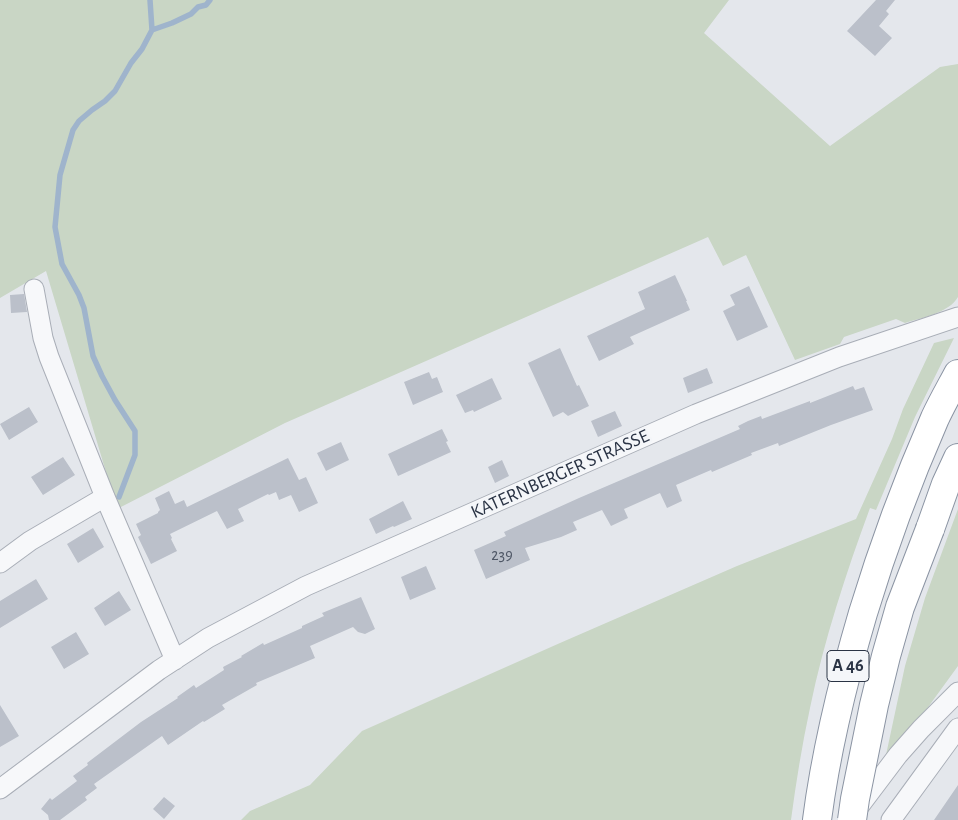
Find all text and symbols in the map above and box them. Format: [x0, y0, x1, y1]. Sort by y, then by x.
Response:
street label: KATERNBERGER STRASSE [467, 424, 653, 524]
house number: 239 [491, 545, 513, 565]
road number: A 46 [827, 650, 869, 681]

